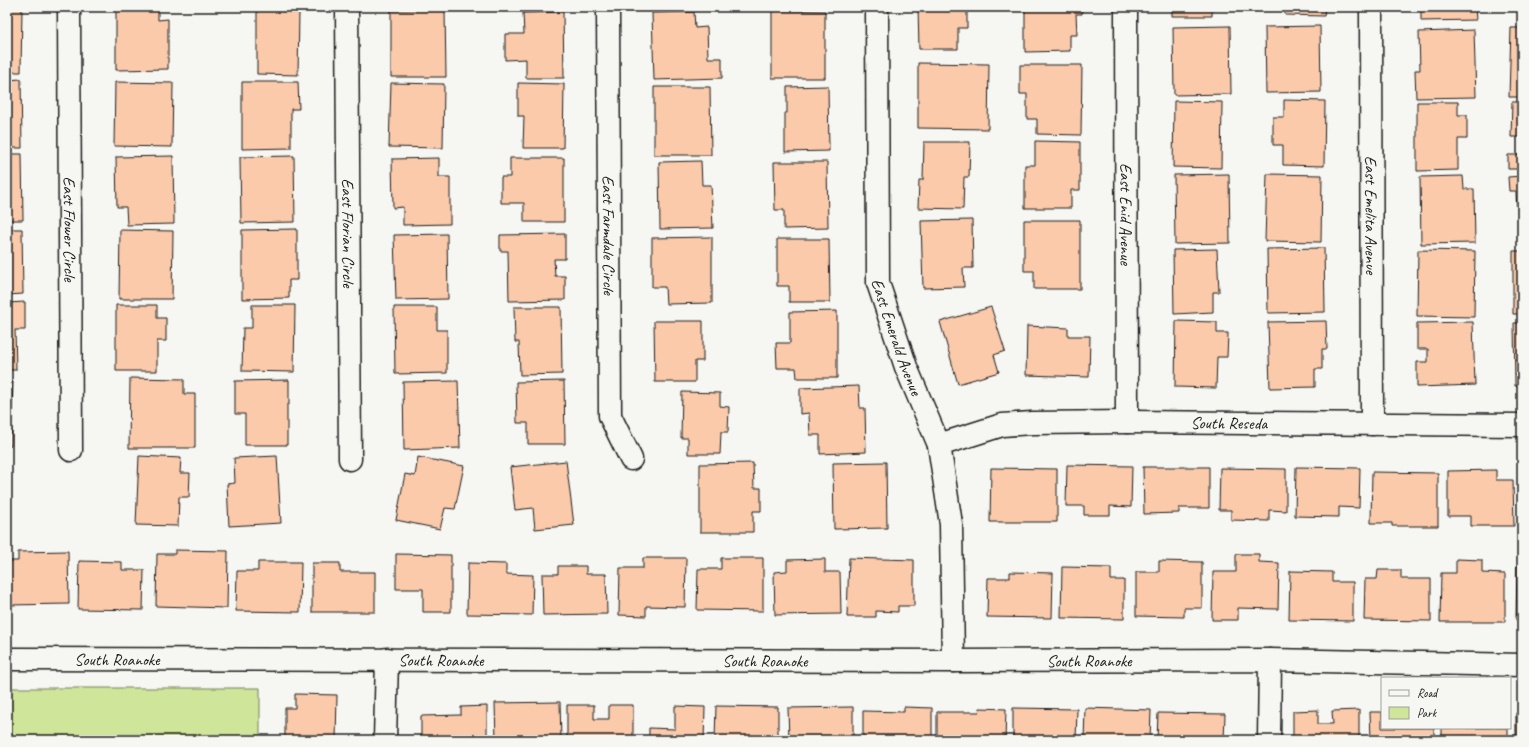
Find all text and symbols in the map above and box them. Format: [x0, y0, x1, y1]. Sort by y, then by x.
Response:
street label: East Emelita Avenue [1361, 156, 1382, 276]
street label: East Enid Avenue [1116, 163, 1137, 267]
street label: East Farmdale Circle [598, 175, 620, 296]
street label: East Flower Circle [59, 176, 81, 283]
street label: East Florian Circle [338, 178, 359, 289]
street label: East Emerald Avenue [867, 276, 928, 400]
street label: South Reseda [1190, 412, 1268, 434]
street label: South Roanoke [74, 649, 161, 670]
street label: South Roanoke [398, 649, 485, 671]
street label: South Roanoke [722, 650, 809, 671]
street label: South Roanoke [1046, 650, 1133, 671]
legend [1381, 677, 1511, 729]
text: Road [1417, 685, 1439, 701]
text: Park [1417, 705, 1438, 721]

